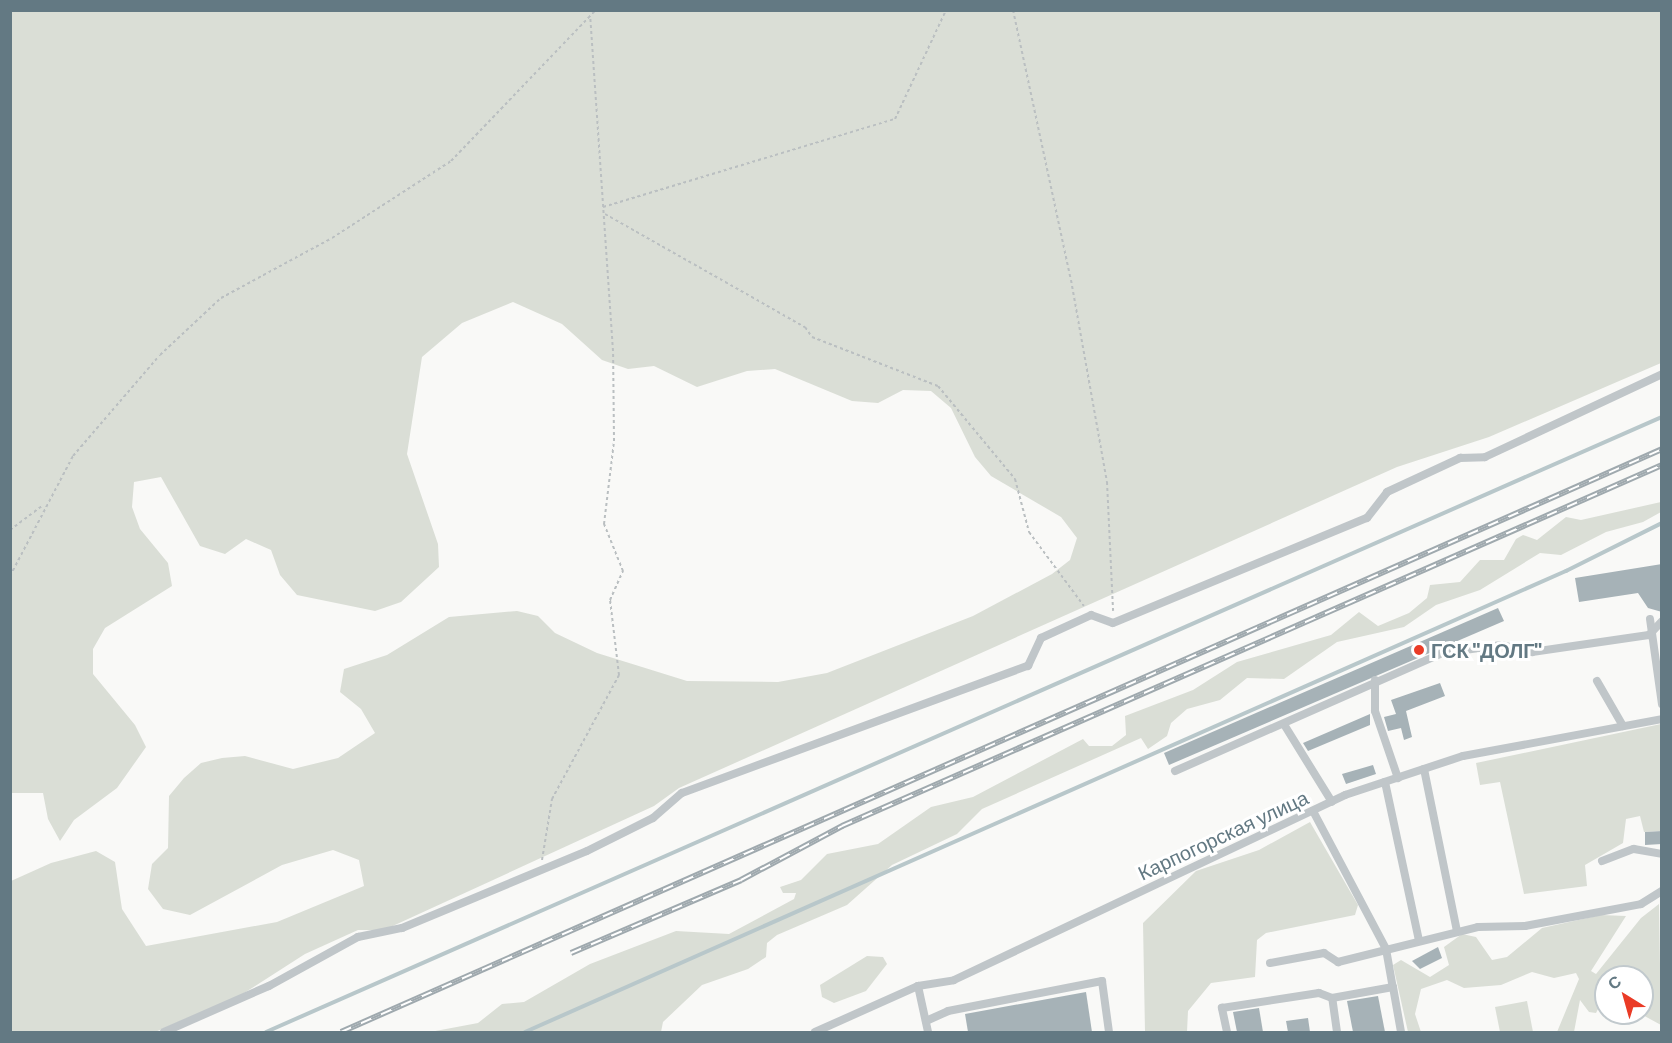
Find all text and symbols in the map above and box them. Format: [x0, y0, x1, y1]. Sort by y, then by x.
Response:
place label: ГСК "ДОЛГ" [1431, 638, 1542, 662]
marker: ГСК "ДОЛГ" [1412, 643, 1426, 657]
street label: Карпогорская улица [1134, 785, 1312, 885]
north arrow [1594, 965, 1654, 1025]
text: С [1604, 971, 1624, 993]

